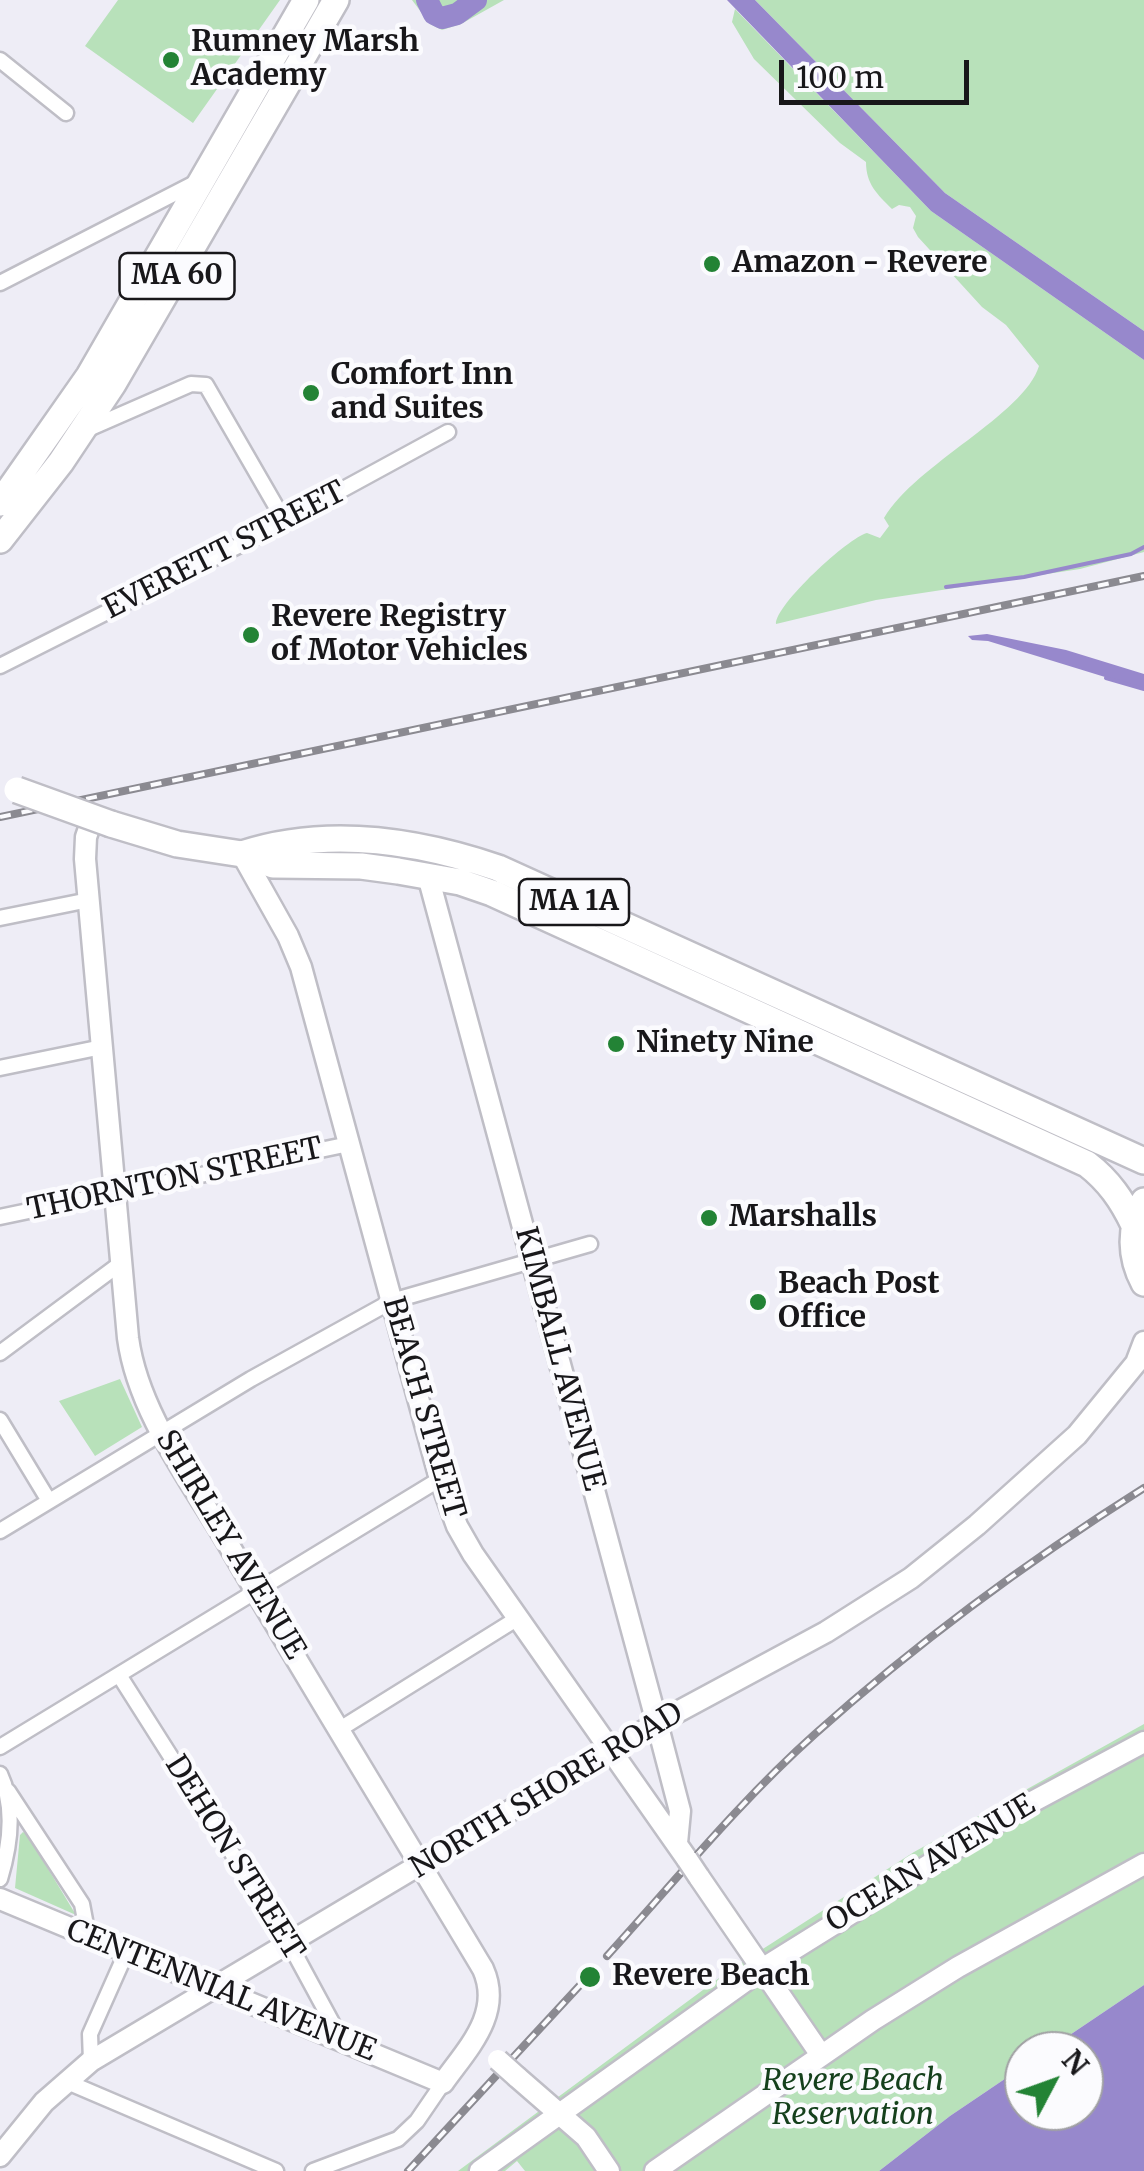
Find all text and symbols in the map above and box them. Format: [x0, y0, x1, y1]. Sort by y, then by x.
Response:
place label: Rumney Marsh Academy [191, 25, 419, 96]
scale bar [784, 40, 974, 102]
marker: Rumney Marsh Academy [160, 49, 182, 71]
text: 100 m [796, 58, 884, 96]
place label: Amazon - Revere [732, 246, 987, 282]
road number: MA 60 [120, 253, 234, 299]
marker: Amazon - Revere [701, 253, 723, 275]
place label: Comfort Inn and Suites [331, 358, 513, 428]
marker: Comfort Inn and Suites [300, 382, 322, 404]
street label: EVERETT STREET [98, 474, 352, 628]
place label: Revere Registry of Motor Vehicles [271, 600, 528, 670]
marker: Revere Registry of Motor Vehicles [240, 624, 262, 646]
road number: MA 1A [519, 879, 629, 925]
place label: Ninety Nine [636, 1026, 814, 1062]
marker: Ninety Nine [605, 1033, 627, 1055]
street label: THORNTON STREET [24, 1131, 326, 1229]
place label: Marshalls [729, 1200, 877, 1236]
marker: Marshalls [698, 1207, 720, 1229]
street label: KIMBALL AVENUE [507, 1223, 611, 1495]
place label: Beach Post Office [778, 1267, 940, 1338]
marker: Beach Post Office [747, 1291, 769, 1313]
street label: BEACH STREET [374, 1293, 472, 1523]
street label: SHIRLEY AVENUE [148, 1424, 312, 1666]
street label: NORTH SHORE ROAD [404, 1695, 690, 1887]
street label: DEHON STREET [157, 1749, 311, 1967]
street label: OCEAN AVENUE [820, 1788, 1042, 1940]
street label: CENTENNIAL AVENUE [61, 1912, 381, 2070]
place label: Revere Beach [612, 1959, 810, 1995]
marker: Revere Beach [577, 1964, 603, 1990]
north arrow [1004, 2031, 1104, 2131]
text: N [1054, 2042, 1096, 2083]
park label: Revere Beach Reservation [762, 2064, 944, 2134]

